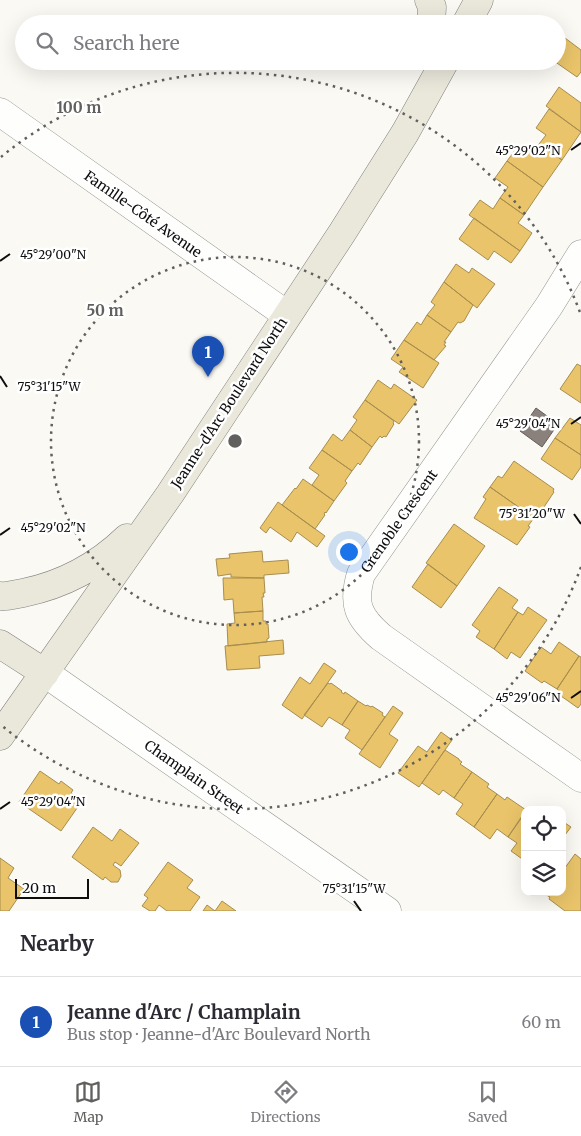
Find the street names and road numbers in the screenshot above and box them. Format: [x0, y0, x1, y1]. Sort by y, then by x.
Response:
street label: Famille-Côté Avenue [81, 167, 205, 261]
street label: Jeanne-d'Arc Boulevard North [166, 314, 291, 493]
street label: Grenoble Crescent [357, 465, 442, 576]
street label: Champlain Street [141, 736, 248, 818]

